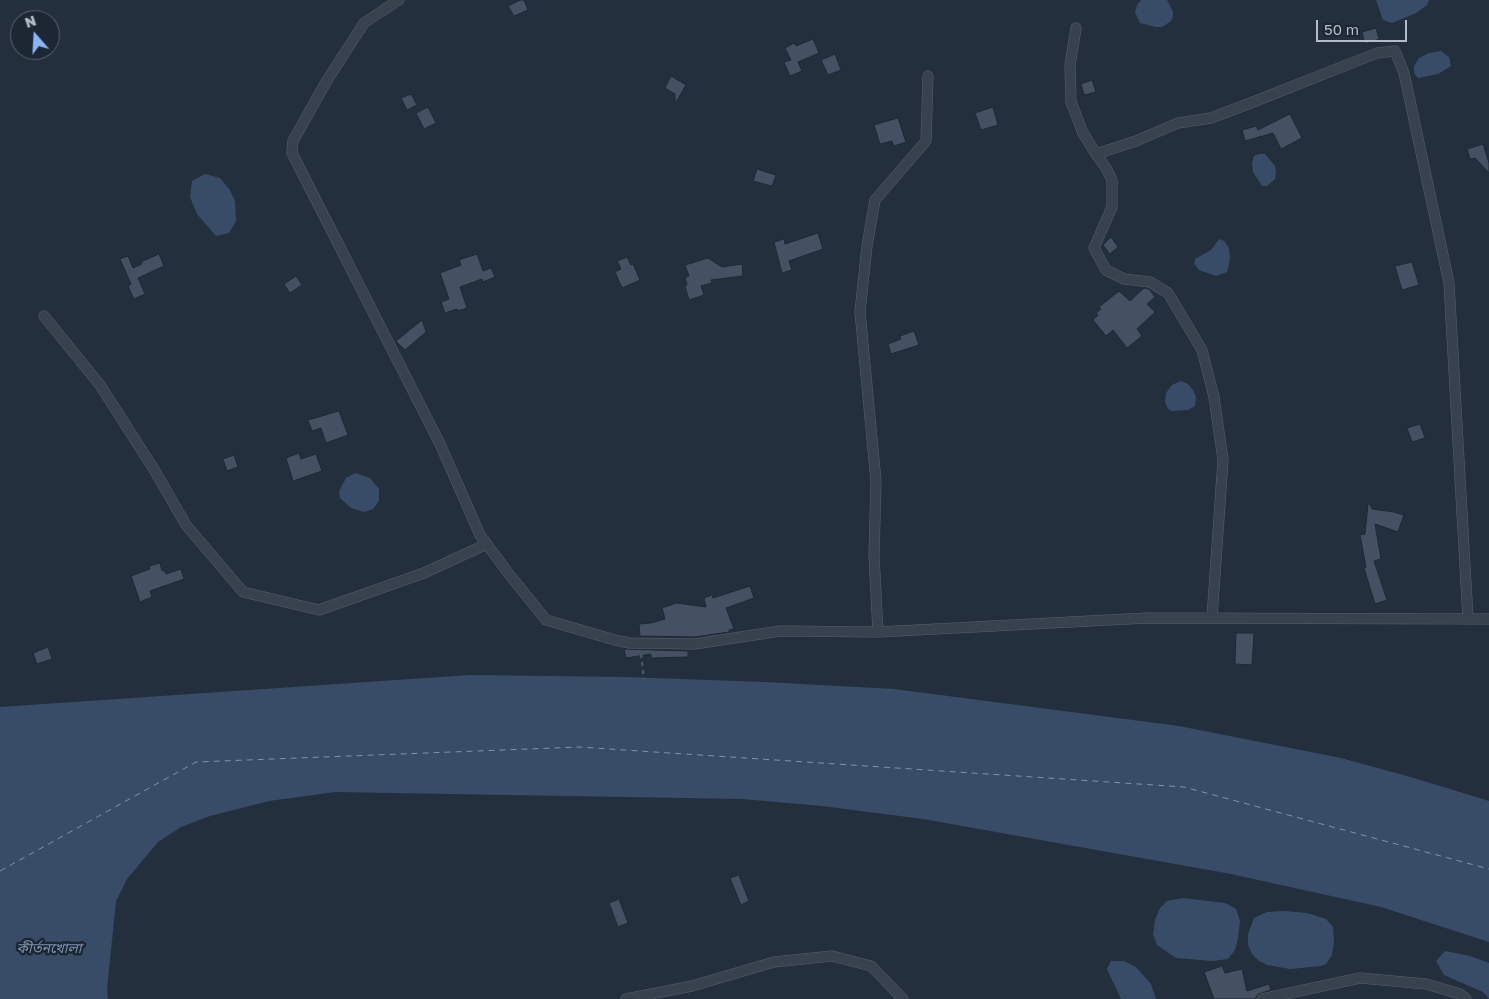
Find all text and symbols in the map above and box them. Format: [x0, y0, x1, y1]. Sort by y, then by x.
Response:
north arrow [10, 10, 60, 60]
scale bar [1319, 10, 1410, 42]
text: N [22, 12, 38, 31]
text: 50 m [1324, 20, 1359, 38]
water label: কীর্তনখোলা [17, 941, 81, 957]

